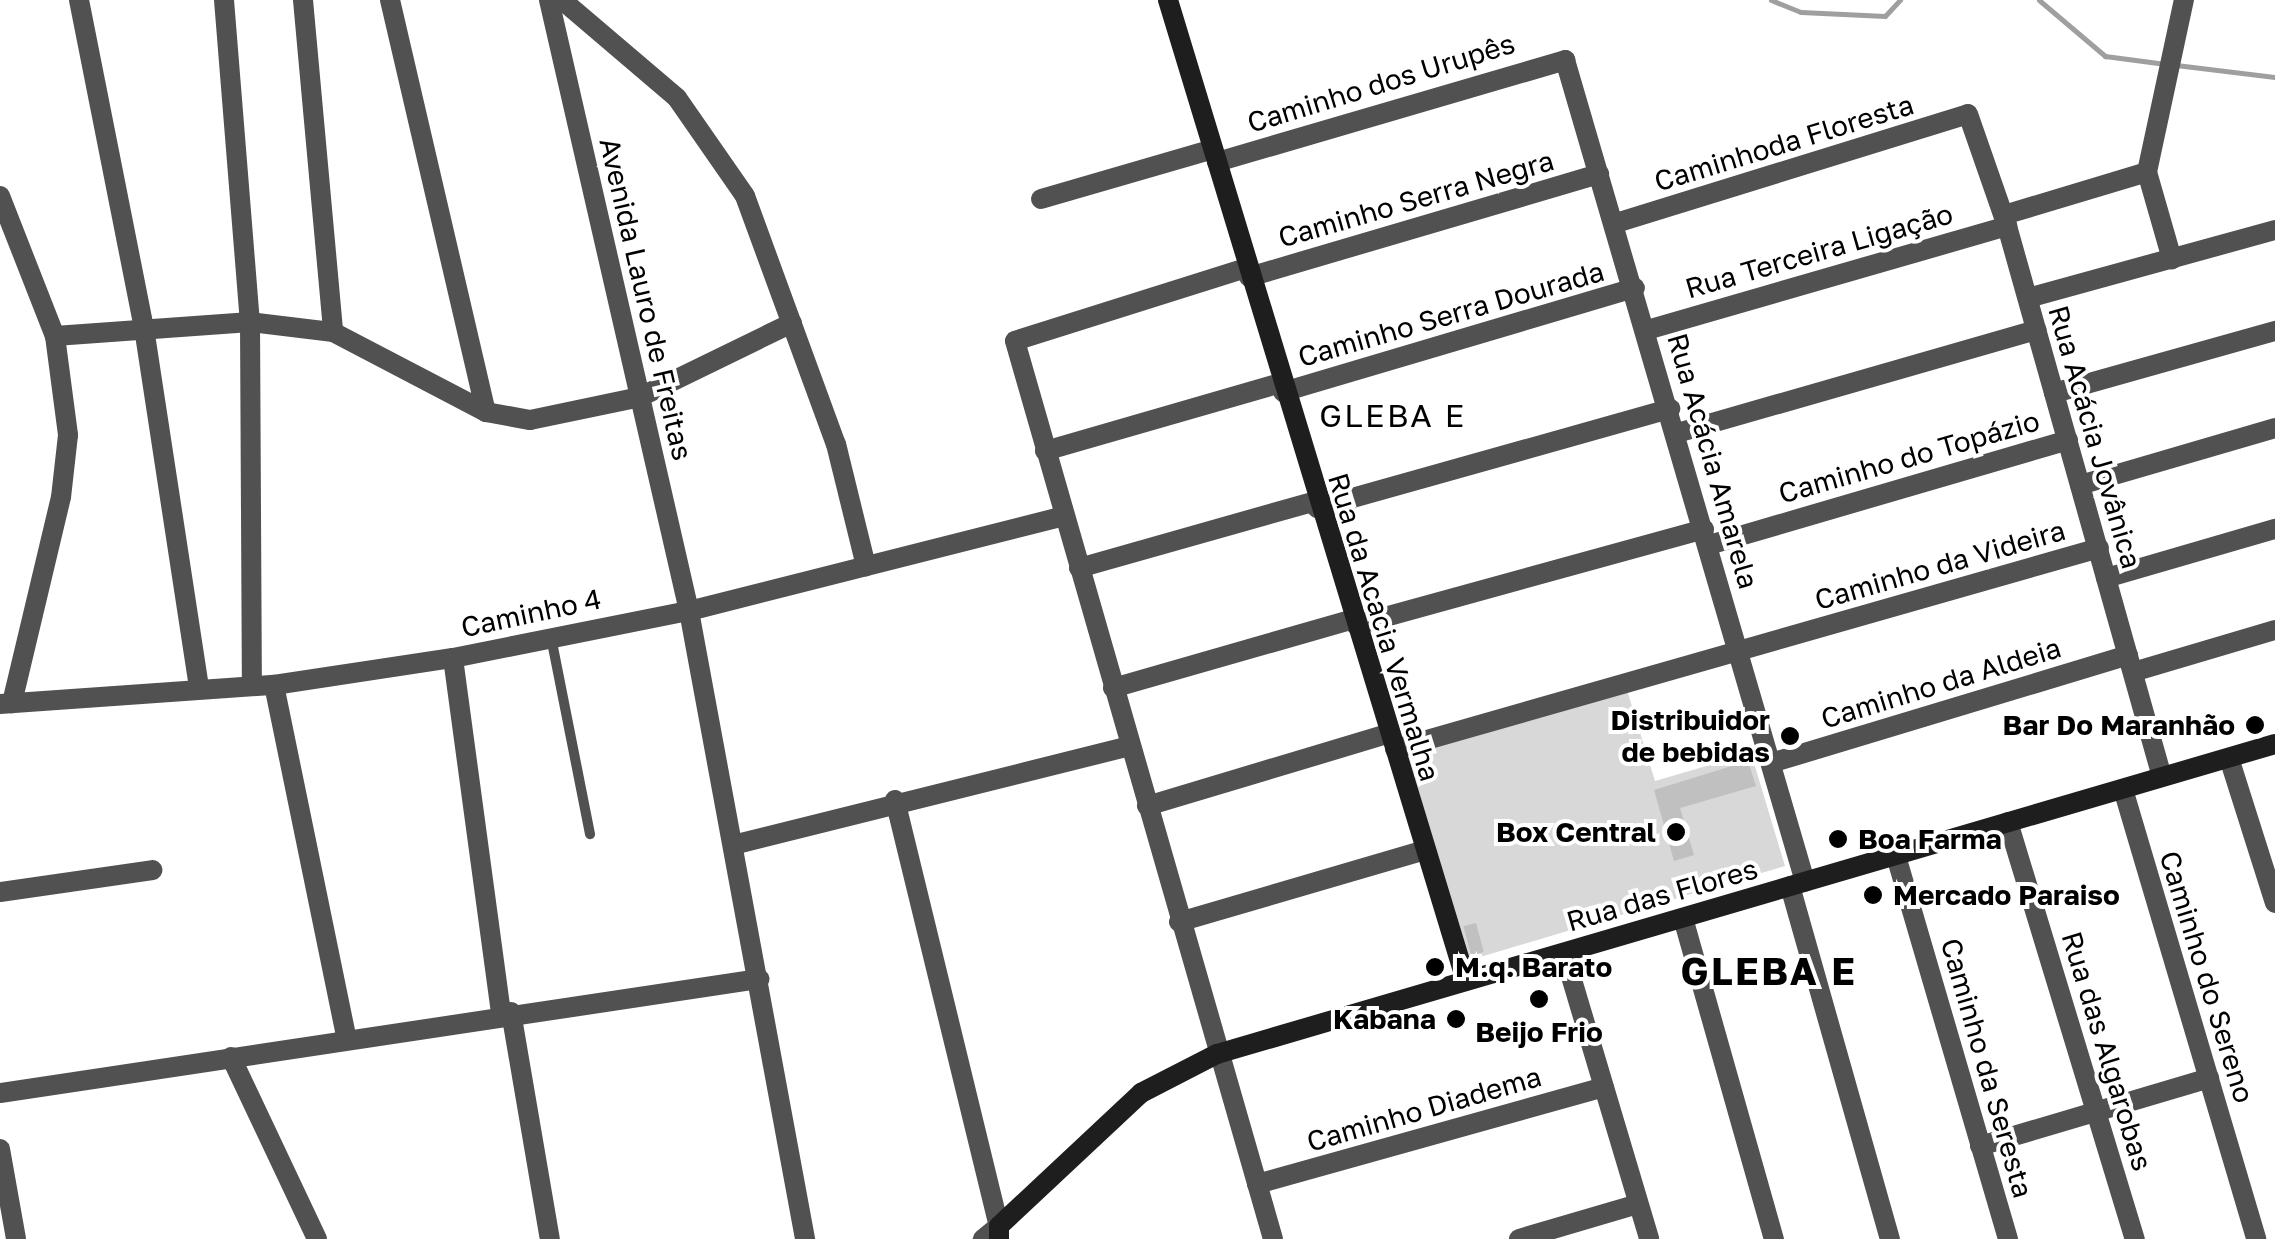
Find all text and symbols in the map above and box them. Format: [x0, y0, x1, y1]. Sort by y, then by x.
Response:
street label: Caminho dos Urupês [1243, 26, 1519, 140]
street label: Caminhoda Floresta [1650, 88, 1918, 198]
street label: Avenida Lauro de Freitas [593, 134, 699, 464]
street label: Caminho Serra Negra [1274, 144, 1558, 254]
street label: Rua Terceira Ligação [1681, 197, 1957, 305]
street label: Caminho Serra Dourada [1294, 254, 1608, 374]
street label: Rua Acácia Jovânica [2041, 302, 2149, 572]
street label: Rua Acácia Amarela [1660, 329, 1766, 593]
district label: GLEBA E [1319, 396, 1467, 434]
street label: Caminho do Topázio [1775, 404, 2043, 510]
street label: Rua da Acacia Vermalha [1321, 469, 1447, 785]
street label: Caminho da Videira [1811, 513, 2069, 617]
street label: Caminho 4 [458, 582, 604, 644]
street label: Caminho da Aldeia [1817, 631, 2065, 735]
place label: Distribuidor de bebidas [1610, 703, 1770, 769]
place label: Bar Do Maranhão [2002, 708, 2235, 742]
marker: Bar Do Maranhão [2244, 714, 2266, 736]
marker: Distribuidor de bebidas [1779, 725, 1801, 747]
place label: Box Central [1496, 815, 1656, 849]
marker: Box Central [1665, 821, 1687, 843]
place label: Boa Farma [1858, 822, 2002, 856]
marker: Boa Farma [1827, 828, 1849, 850]
street label: Caminho do Sereno [2153, 847, 2261, 1107]
street label: Rua das Flores [1563, 852, 1761, 938]
place label: Mercado Paraiso [1893, 878, 2120, 912]
marker: Mercado Paraiso [1862, 884, 1884, 906]
street label: Rua das Algarobas [2055, 927, 2159, 1175]
street label: Caminho da Seresta [1934, 934, 2040, 1202]
district label: GLEBA E [1680, 948, 1858, 994]
place label: M.q. Barato [1455, 950, 1612, 984]
marker: M.q. Barato [1424, 956, 1446, 978]
marker: Beijo Frio [1528, 988, 1550, 1010]
place label: Kabana [1333, 1002, 1436, 1036]
marker: Kabana [1445, 1008, 1467, 1030]
place label: Beijo Frio [1475, 1015, 1603, 1049]
street label: Caminho Diadema [1303, 1059, 1545, 1159]

